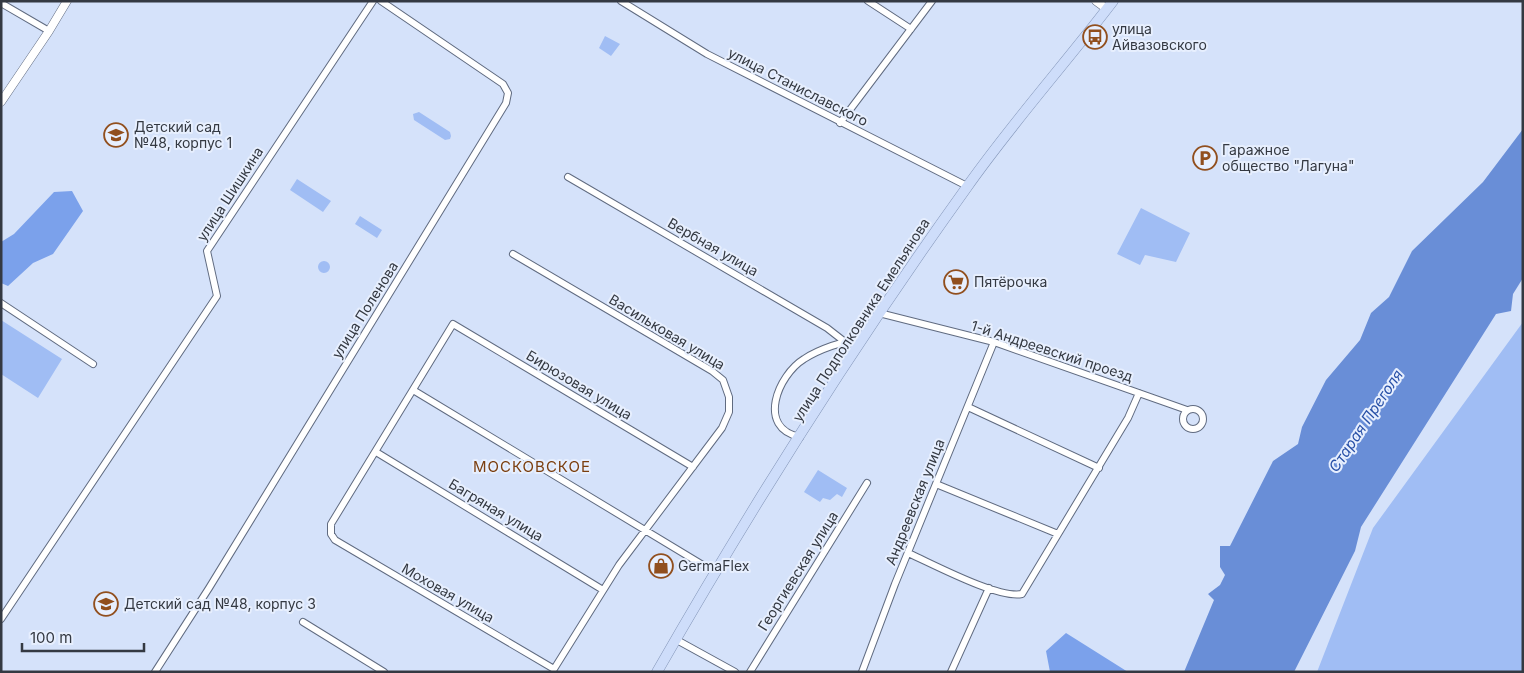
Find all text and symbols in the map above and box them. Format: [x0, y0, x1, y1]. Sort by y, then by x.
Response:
place label: улица Айвазовского [1112, 20, 1207, 53]
bus stop icon: улица Айвазовского [1082, 24, 1108, 50]
street label: улица Станиславского [725, 44, 871, 129]
place label: Детский сад №48, корпус 1 [134, 118, 232, 151]
school or university icon: Детский сад №48, корпус 1 [103, 122, 129, 148]
place label: Гаражное общество "Лагуна" [1222, 141, 1354, 174]
street label: улица Шишкина [193, 143, 266, 244]
parking icon: Гаражное общество "Лагуна" [1192, 145, 1218, 171]
street label: Вербная улица [665, 214, 762, 279]
street label: улица Подполковника Емельянова [788, 215, 933, 425]
street label: улица Поленова [328, 258, 401, 361]
supermarket icon: Пятёрочка [943, 269, 969, 295]
place label: Пятёрочка [974, 273, 1047, 290]
street label: Васильковая улица [606, 290, 728, 373]
street label: 1-й Андреевский проезд [969, 316, 1135, 385]
street label: Бирюзовая улица [523, 346, 635, 423]
water label: Старая Преголя [1324, 366, 1407, 476]
street label: Андреевская улица [881, 436, 948, 567]
district label: МОСКОВСКОЕ [473, 457, 591, 476]
street label: Багряная улица [446, 475, 547, 544]
street label: Георгиевская улица [754, 508, 841, 634]
shop icon: GermaFlex [648, 553, 674, 579]
place label: GermaFlex [678, 557, 750, 574]
street label: Моховая улица [399, 559, 497, 626]
school or university icon: Детский сад №48, корпус 3 [93, 591, 119, 617]
place label: Детский сад №48, корпус 3 [124, 595, 316, 612]
scale bar [22, 620, 145, 652]
text: 100 m [30, 628, 72, 647]

